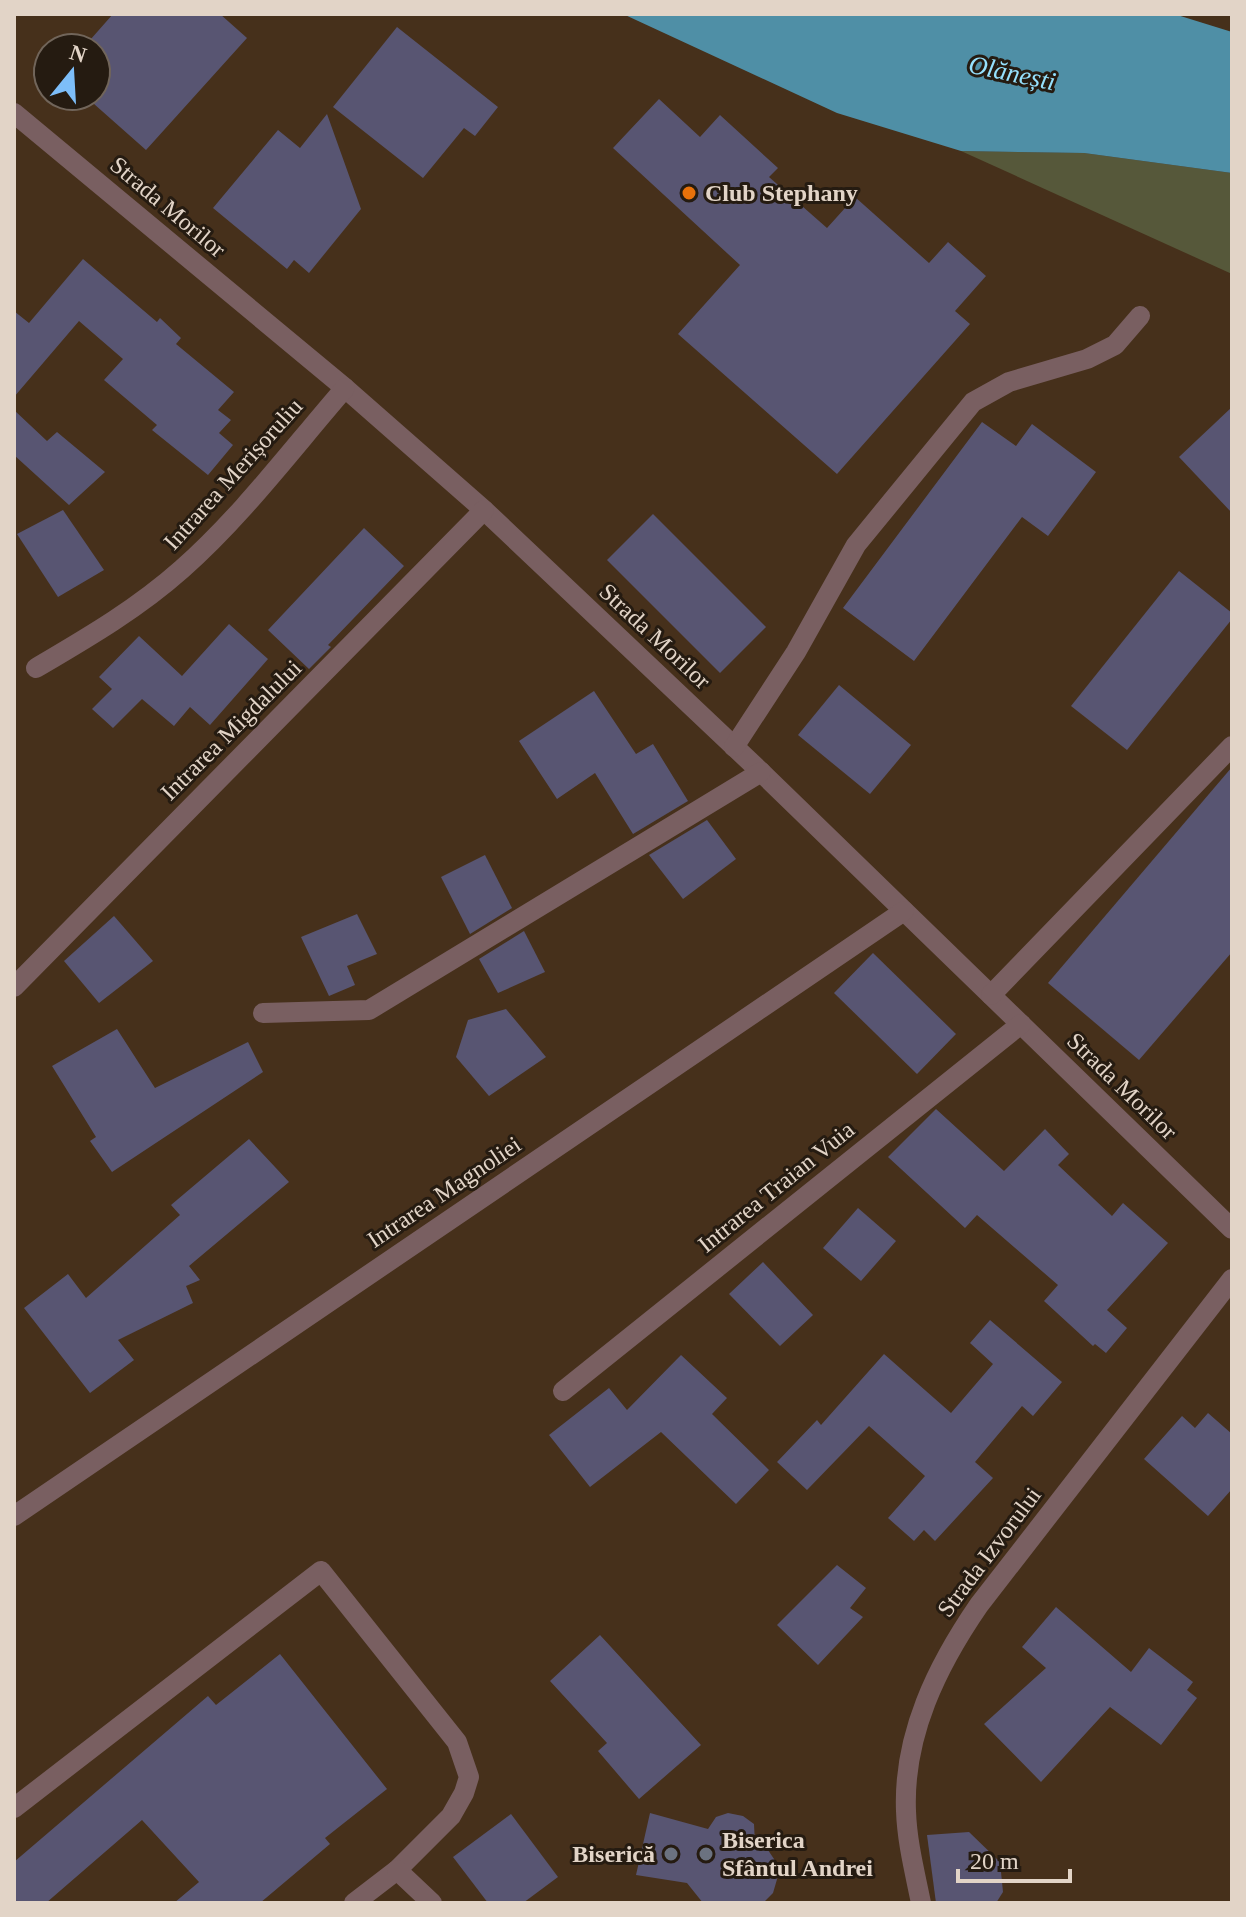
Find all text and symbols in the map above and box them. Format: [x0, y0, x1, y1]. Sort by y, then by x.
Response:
north arrow [32, 32, 112, 112]
text: N [67, 39, 90, 68]
water label: Olănești [966, 50, 1058, 96]
street label: Strada Morilor [105, 151, 231, 263]
place label: Club Stephany [705, 180, 858, 206]
marker: Club Stephany [680, 184, 698, 202]
street label: Intrarea Merișoruliu [158, 393, 308, 555]
street label: Strada Morilor [594, 578, 716, 694]
street label: Intrarea Migdalului [156, 654, 307, 805]
street label: Strada Morilor [1062, 1027, 1182, 1145]
street label: Intrarea Traian Vuia [693, 1116, 859, 1258]
street label: Intrarea Magnoliei [362, 1131, 526, 1253]
street label: Strada Izvorului [932, 1482, 1046, 1622]
place label: Biserica Sfântul Andrei [722, 1827, 873, 1881]
scale bar [958, 1833, 1070, 1883]
place label: Biserică [572, 1841, 655, 1867]
marker: Biserică [662, 1845, 680, 1863]
marker: Biserica Sfântul Andrei [697, 1845, 715, 1863]
text: 20 m [970, 1848, 1019, 1874]

